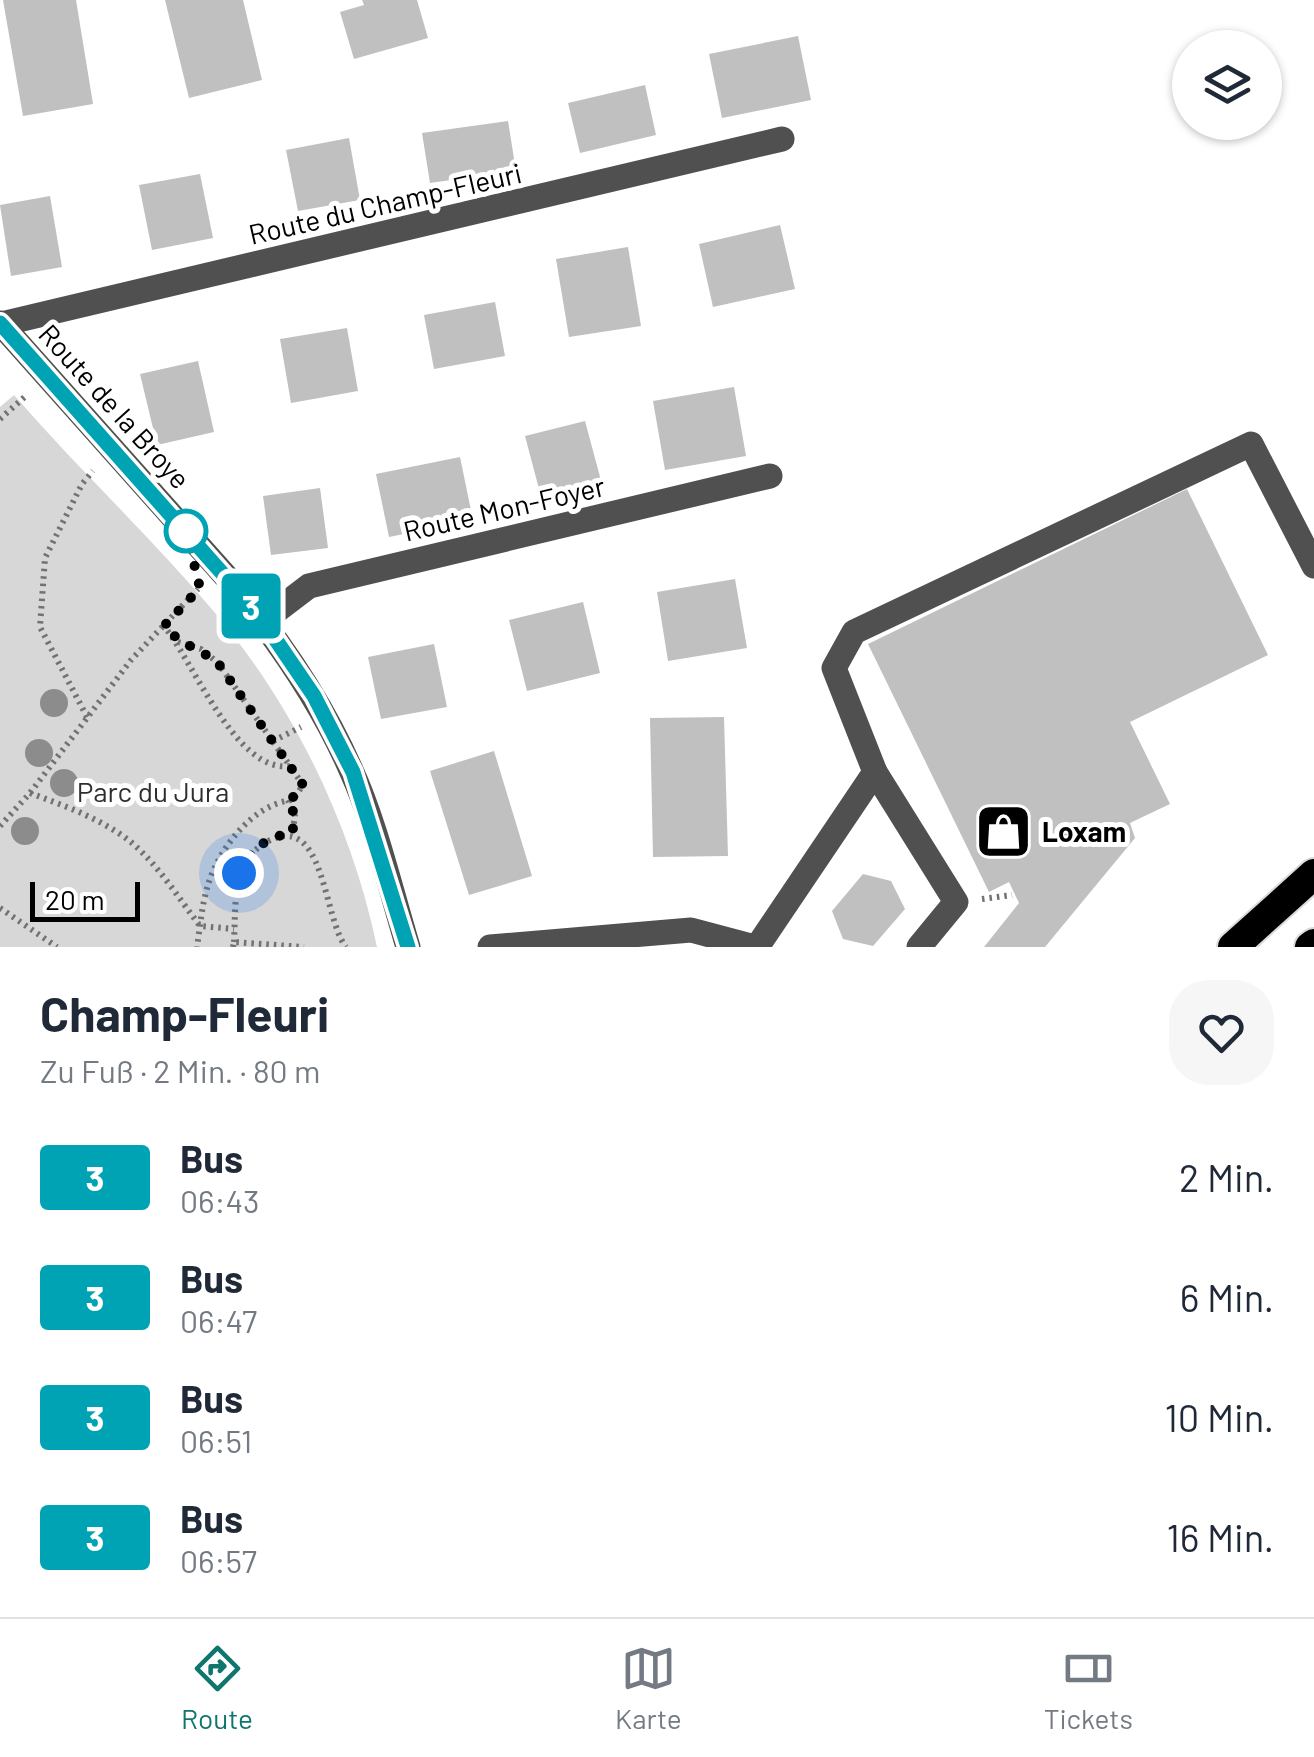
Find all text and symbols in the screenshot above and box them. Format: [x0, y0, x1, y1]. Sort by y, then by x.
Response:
map controls [1172, 30, 1282, 140]
button: layers [1172, 30, 1282, 140]
street label: Route du Champ-Fleuri [245, 155, 525, 251]
street label: Route de la Broye [32, 317, 198, 495]
street label: Route Mon-Foyer [400, 468, 608, 548]
unlabelled marker [165, 510, 207, 552]
line badge: 3 [218, 574, 284, 638]
text: 3 [242, 585, 260, 627]
park label: Parc du Jura [77, 774, 229, 808]
shop icon: Loxam [973, 801, 1033, 861]
place label: Loxam [1042, 814, 1126, 848]
your location [214, 848, 264, 898]
scale bar [30, 877, 140, 921]
text: 20 m [45, 882, 105, 916]
button: heart [1169, 980, 1274, 1085]
text: Champ-Fleuri [40, 984, 329, 1042]
text: Zu Fuß · 2 Min. · 80 m [40, 1051, 321, 1089]
text: Bus [180, 1135, 243, 1181]
text: 2 Min. [1179, 1154, 1274, 1200]
text: 3 [86, 1156, 104, 1198]
text: 06:43 [180, 1181, 260, 1219]
text: Bus [180, 1255, 243, 1301]
text: 6 Min. [1180, 1274, 1274, 1320]
text: 3 [86, 1276, 104, 1318]
text: 06:47 [180, 1301, 257, 1339]
text: Bus [180, 1375, 243, 1421]
text: 10 Min. [1165, 1394, 1274, 1440]
text: 3 [86, 1396, 104, 1438]
text: 06:51 [180, 1421, 252, 1459]
text: Bus [180, 1495, 243, 1541]
text: 16 Min. [1166, 1514, 1274, 1560]
text: 3 [86, 1516, 104, 1558]
text: 06:57 [180, 1541, 257, 1579]
tab: Route [181, 1641, 253, 1735]
tab: Karte [615, 1641, 682, 1735]
tab: Tickets [1044, 1641, 1133, 1735]

